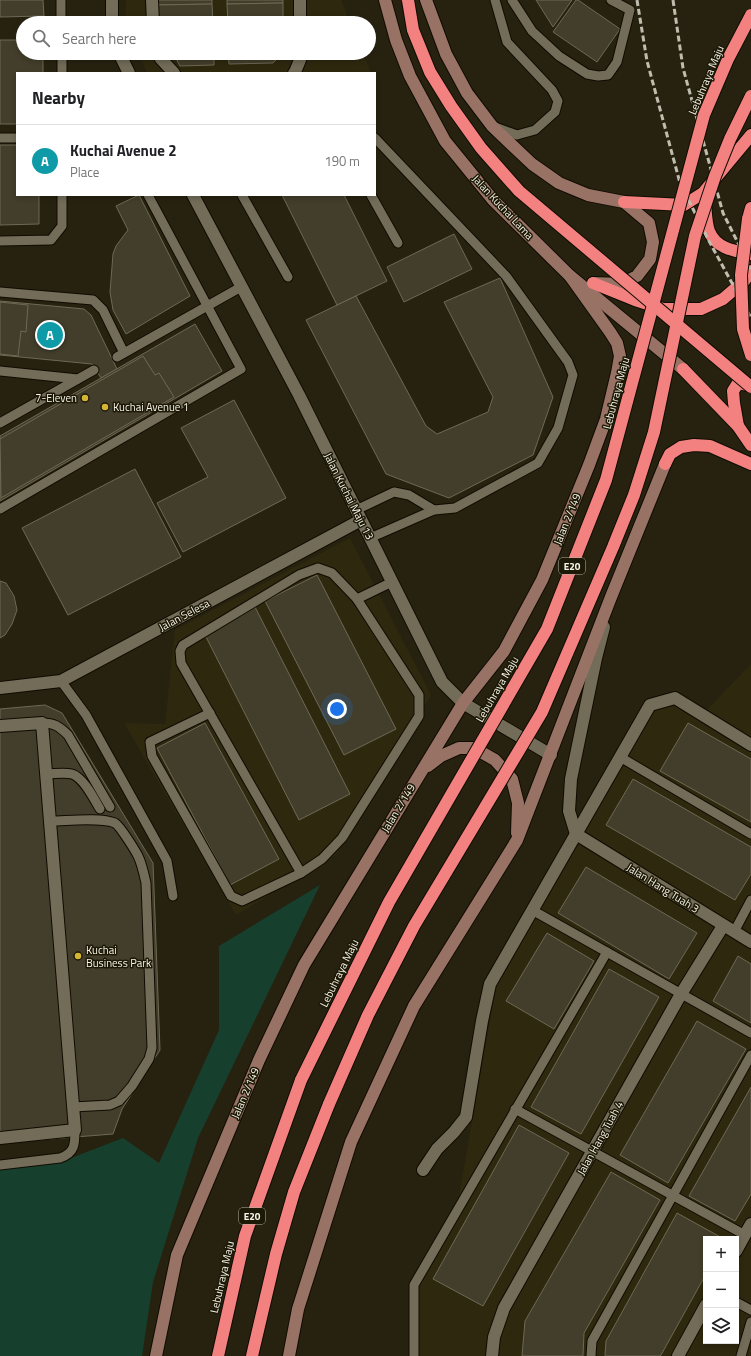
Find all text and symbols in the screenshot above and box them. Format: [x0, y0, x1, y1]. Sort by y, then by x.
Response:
search box [16, 16, 376, 60]
icon: search [30, 27, 52, 49]
text: Search here [62, 27, 136, 50]
street label: Lebuhraya Maju [684, 43, 728, 117]
text: Nearby [32, 85, 85, 111]
text: Kuchai Avenue 2 [70, 139, 177, 162]
text: A [41, 151, 49, 171]
text: 190 m [324, 151, 360, 171]
text: Place [70, 162, 99, 182]
street label: Jalan Kuchai Lama [469, 171, 538, 243]
pin: A [37, 320, 63, 350]
street label: Lebuhraya Maju [599, 355, 633, 431]
place label: 7-Eleven [35, 390, 77, 406]
marker: 7-Eleven [80, 393, 90, 403]
place label: Kuchai Avenue 1 [113, 399, 189, 415]
marker: Kuchai Avenue 1 [100, 402, 110, 412]
street label: Jalan Kuchai Maju 13 [320, 450, 378, 542]
street label: Jalan 2/149 [549, 491, 585, 547]
road number: E20 [559, 558, 585, 574]
street label: Jalan Selesa [156, 595, 213, 635]
street label: Lebuhraya Maju [472, 653, 522, 725]
your location [327, 699, 347, 719]
street label: Jalan 2/149 [377, 781, 419, 835]
street label: Jalan Hang Tuah 3 [624, 859, 702, 917]
street label: Lebuhraya Maju [316, 936, 362, 1010]
place label: Kuchai Business Park [86, 942, 152, 971]
marker: Kuchai Business Park [73, 951, 83, 961]
street label: Jalan 2/149 [227, 1065, 263, 1121]
street label: Jalan Hang Tuah 4 [573, 1098, 627, 1178]
road number: E20 [239, 1208, 265, 1224]
map controls [703, 1236, 739, 1344]
button: + [703, 1236, 739, 1272]
street label: Lebuhraya Maju [206, 1239, 238, 1315]
button: − [703, 1272, 739, 1308]
button: layers [703, 1308, 739, 1344]

